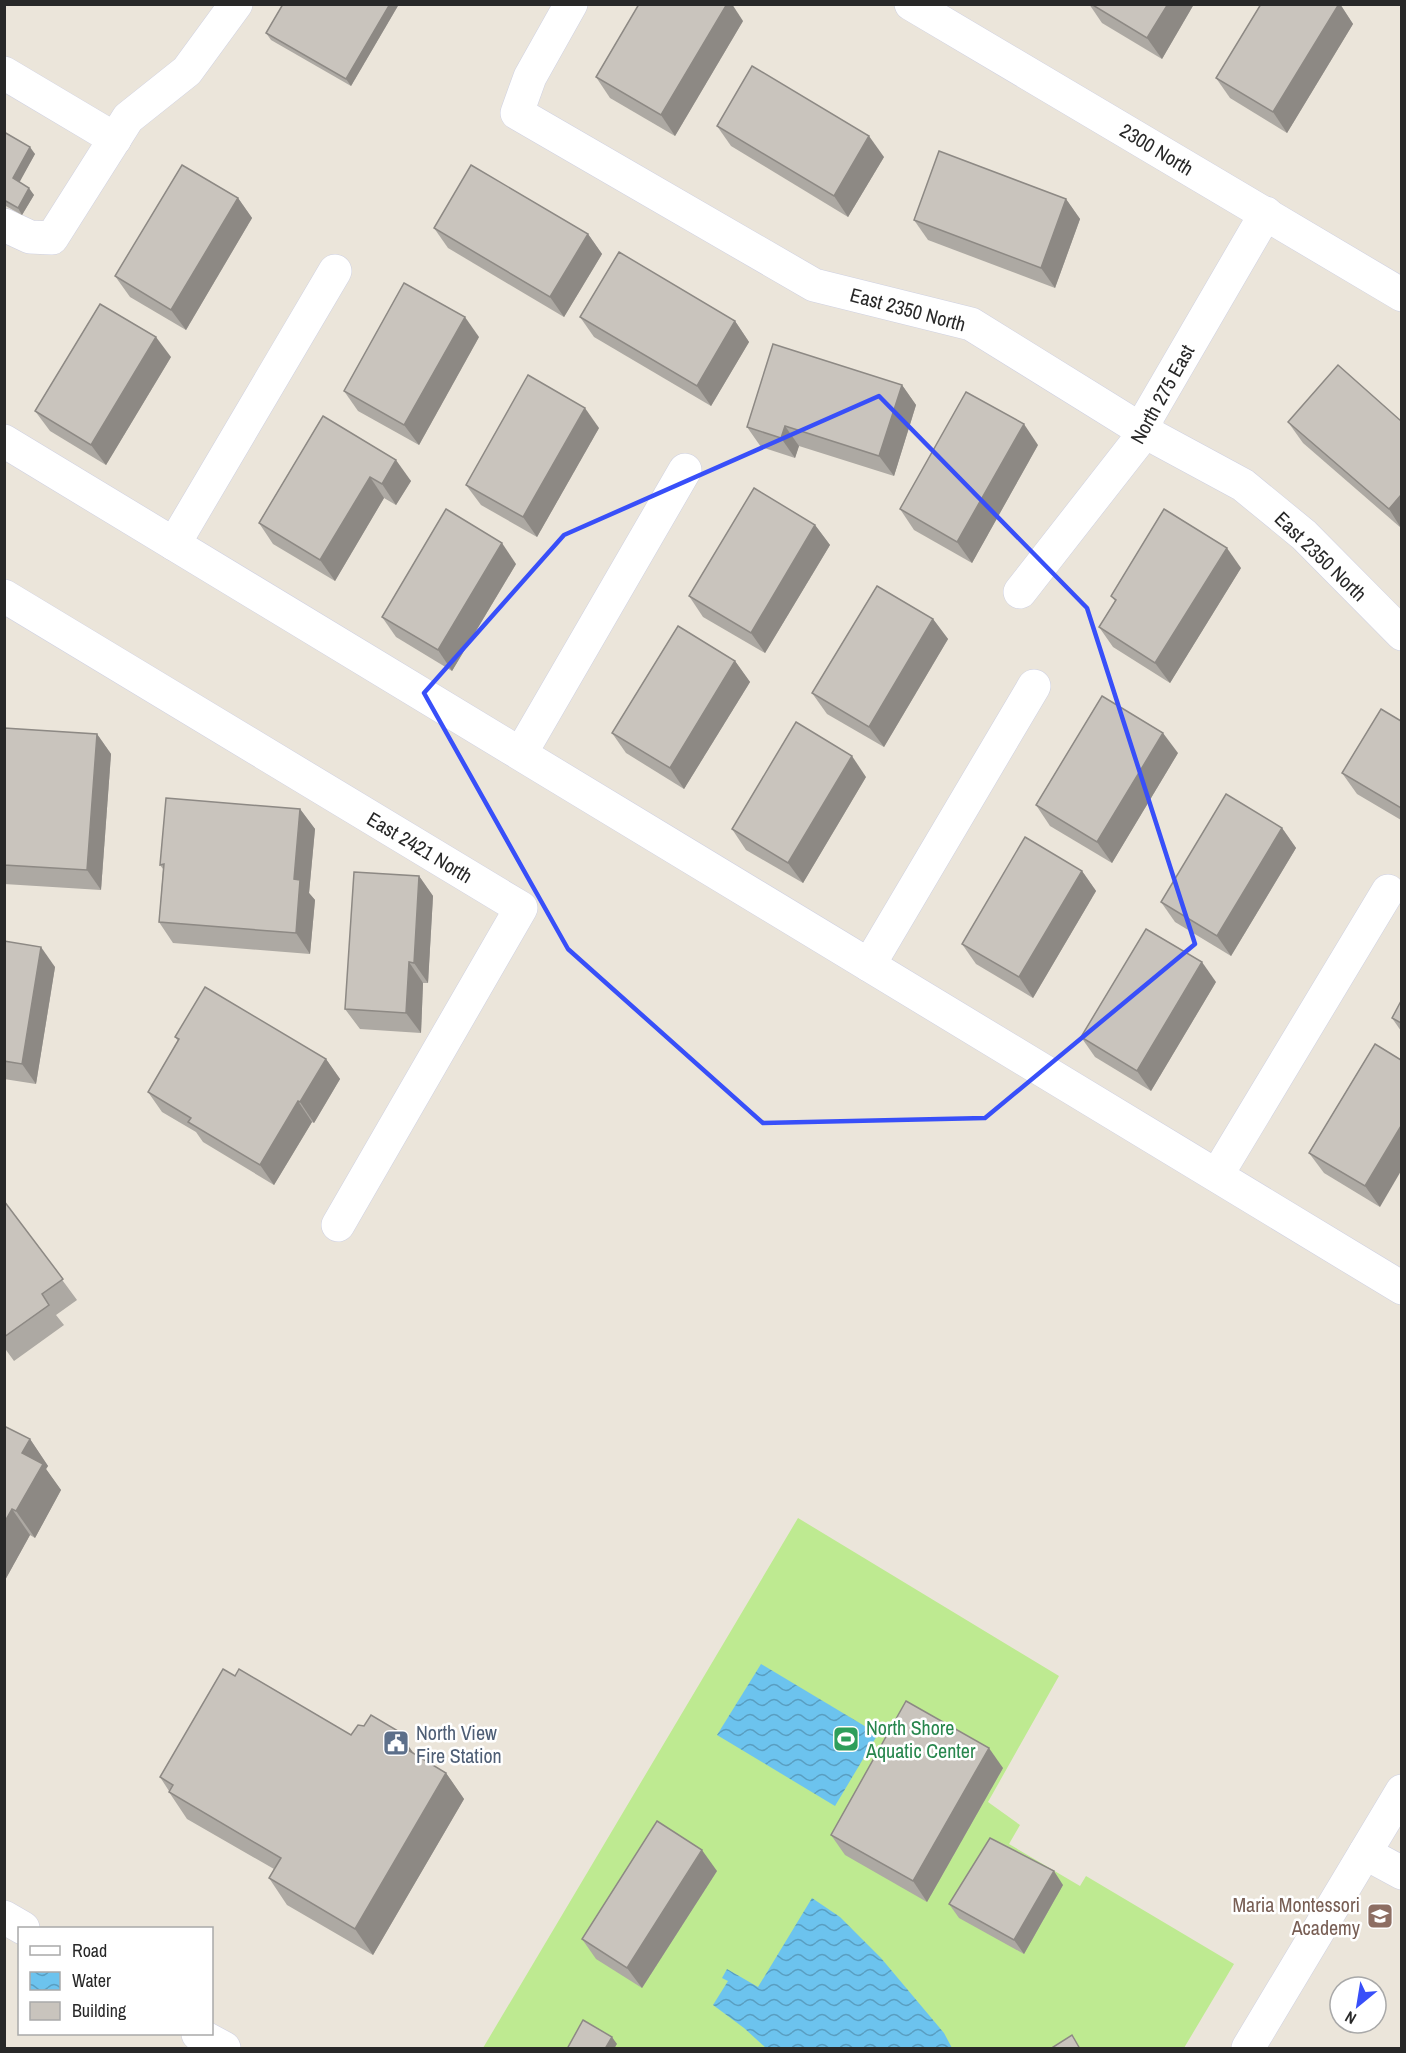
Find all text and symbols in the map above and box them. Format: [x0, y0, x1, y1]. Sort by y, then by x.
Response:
street label: 2300 North [1115, 117, 1199, 181]
street label: East 2350 North [847, 281, 969, 337]
street label: North 275 East [1124, 339, 1201, 448]
street label: East 2350 North [1269, 505, 1373, 607]
street label: East 2421 North [362, 805, 478, 889]
place label: North Shore Aquatic Center [865, 1714, 976, 1764]
place label: North View Fire Station [416, 1719, 502, 1769]
sports icon: North Shore Aquatic Center [831, 1724, 861, 1754]
public building icon: North View Fire Station [381, 1728, 411, 1758]
place label: Maria Montessori Academy [1232, 1891, 1361, 1941]
school or university icon: Maria Montessori Academy [1365, 1901, 1395, 1931]
legend [18, 1927, 213, 2035]
text: Road [72, 1938, 107, 1963]
text: Water [72, 1968, 111, 1993]
north arrow [1328, 1975, 1388, 2035]
text: Building [72, 1998, 127, 2023]
text: N [1341, 2006, 1360, 2030]

